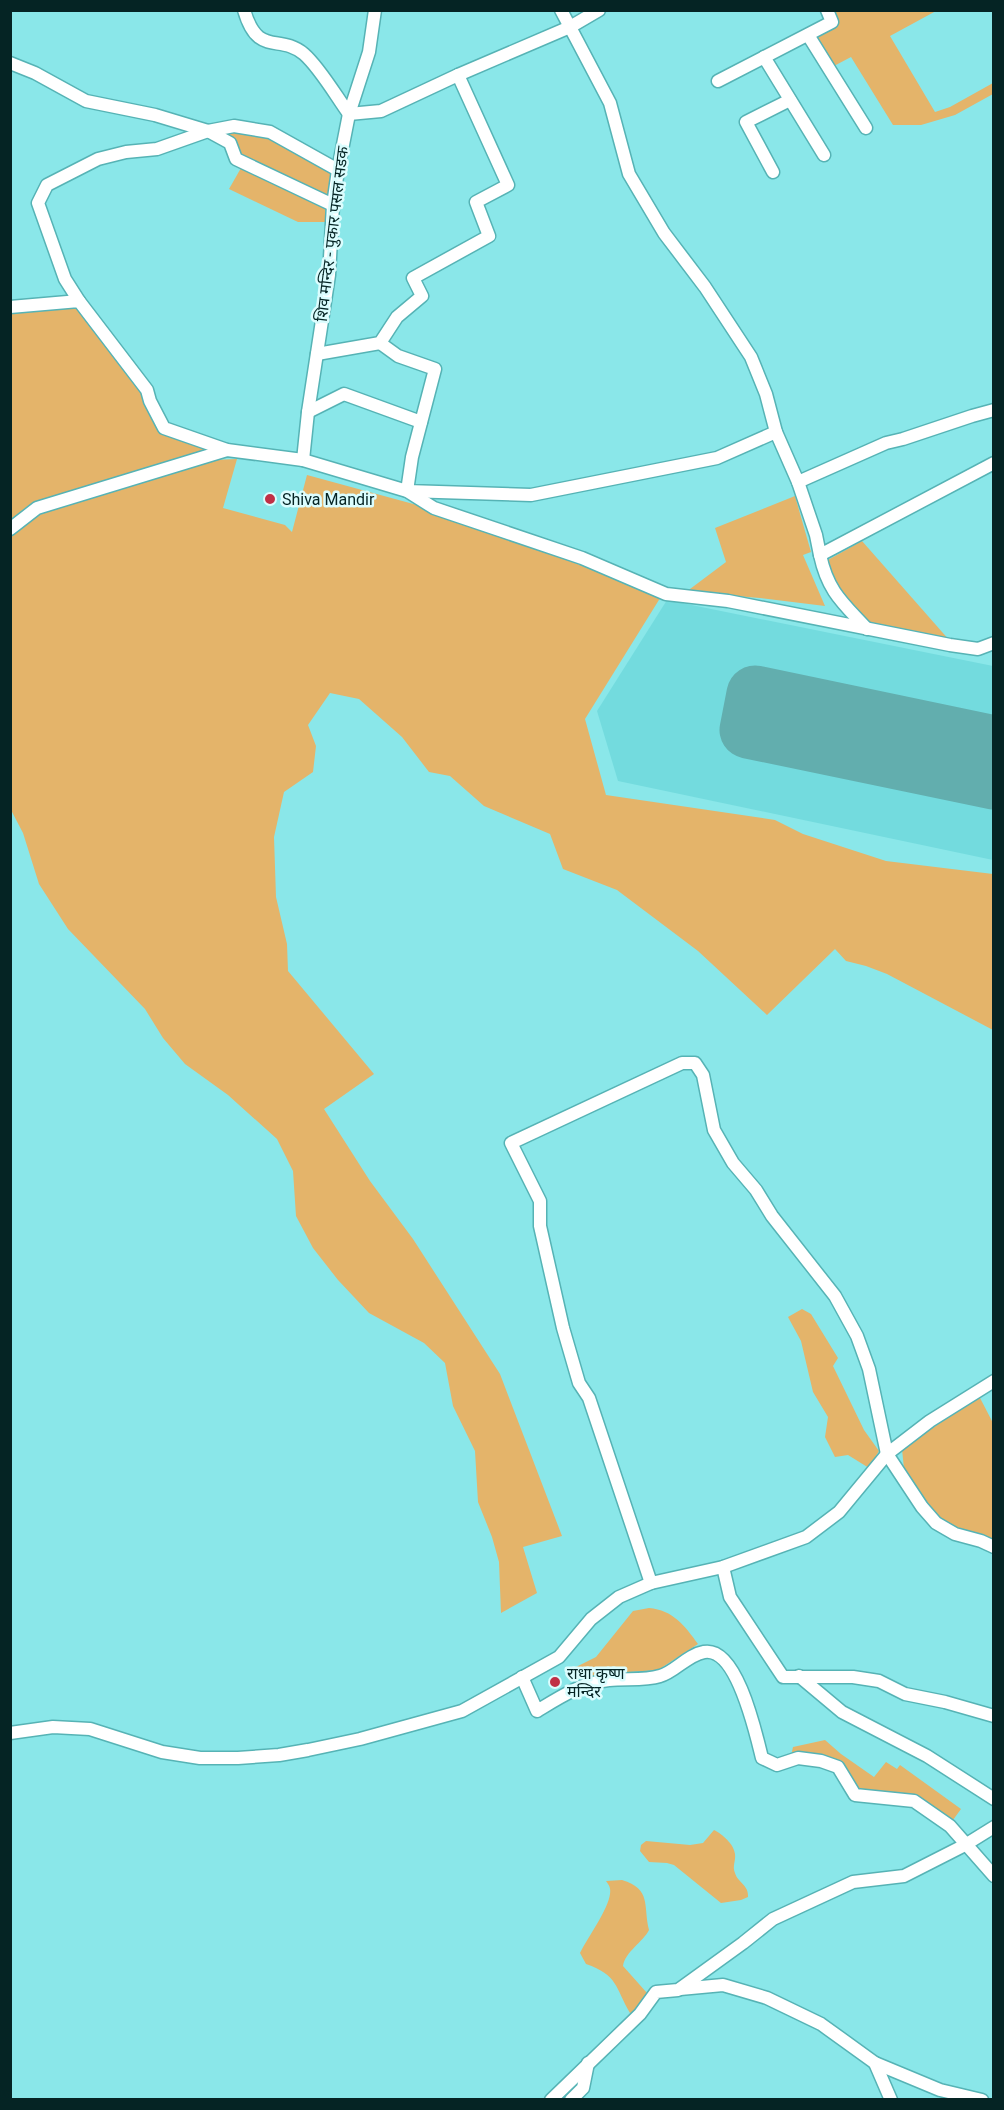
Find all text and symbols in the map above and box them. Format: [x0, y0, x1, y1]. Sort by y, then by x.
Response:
street label: शिव मन्दिर - पुकार पसल सडक [312, 145, 353, 323]
place label: Shiva Mandir [282, 490, 375, 509]
marker: Shiva Mandir [263, 492, 277, 506]
place label: राधा कृष्ण मन्दिर [567, 1664, 625, 1701]
marker: राधा कृष्ण मन्दिर [548, 1675, 562, 1689]

